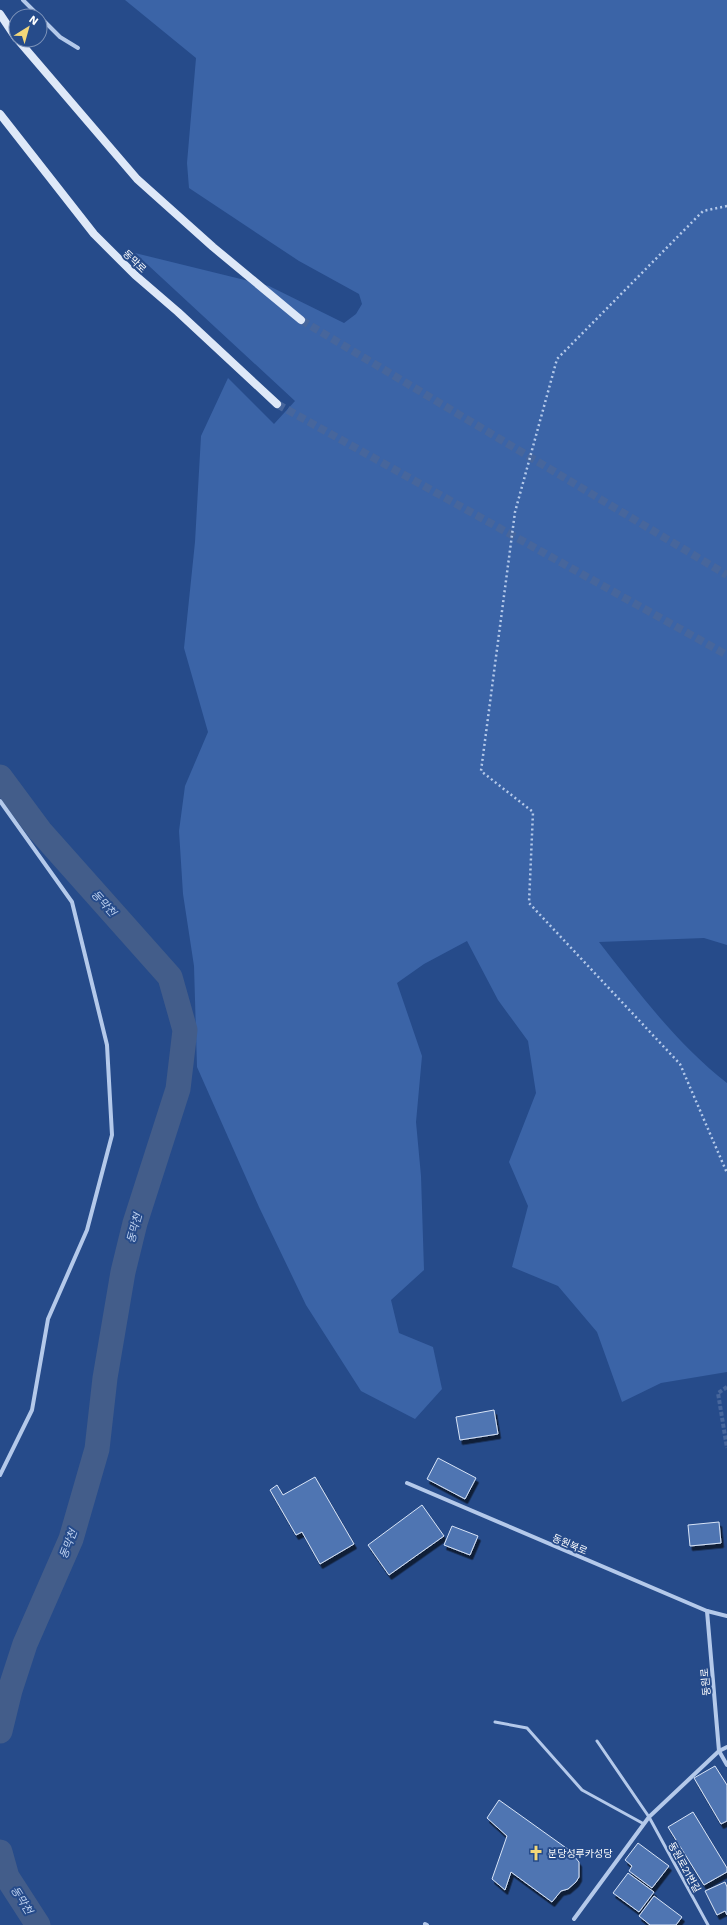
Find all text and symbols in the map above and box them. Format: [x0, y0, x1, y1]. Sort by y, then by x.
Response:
north arrow [8, 8, 48, 48]
text: N [27, 13, 41, 28]
street label: 동막로 [121, 248, 148, 275]
water label: 동막천 [89, 888, 120, 920]
water label: 동막천 [124, 1210, 145, 1244]
water label: 동막천 [57, 1526, 81, 1561]
street label: 동원북로 [551, 1532, 589, 1557]
street label: 동원로 [699, 1668, 712, 1696]
street label: 동원로21번길 [666, 1840, 703, 1894]
church icon: 분당성루카성당 [527, 1844, 545, 1862]
place label: 분당성루카성당 [548, 1848, 612, 1859]
water label: 동막천 [8, 1884, 36, 1918]

